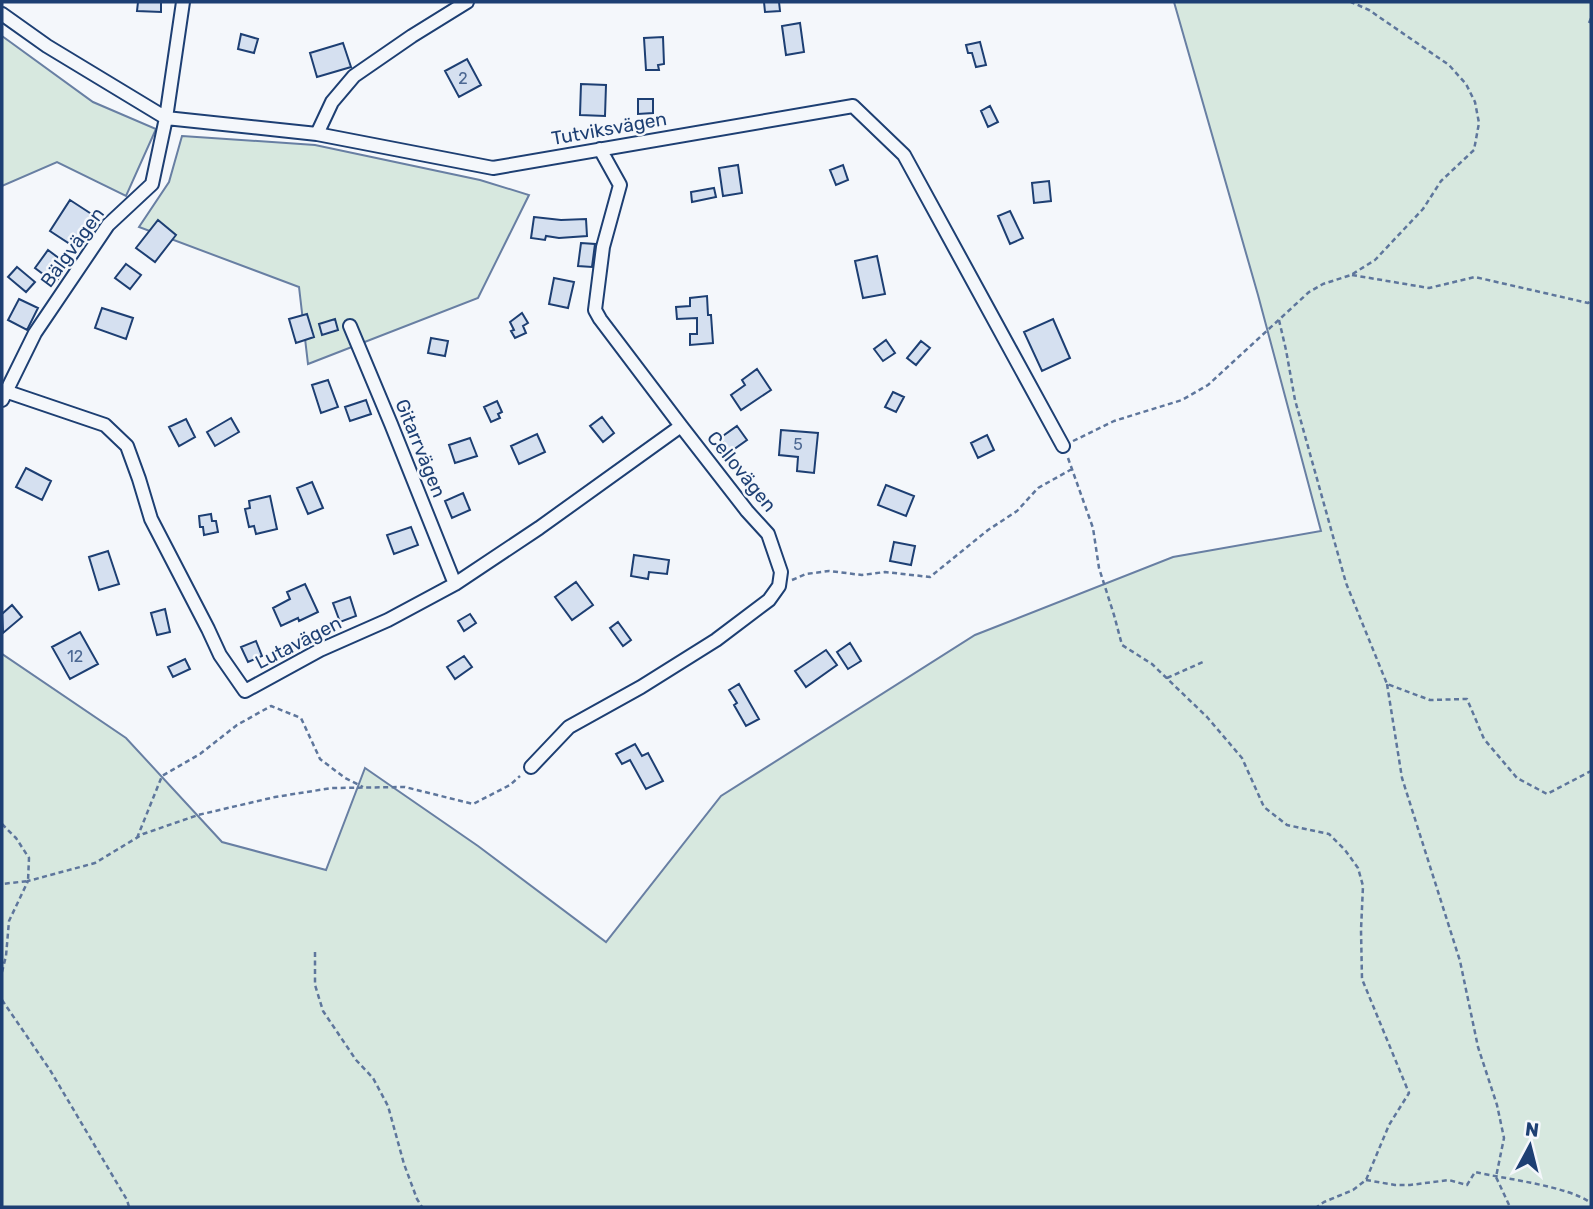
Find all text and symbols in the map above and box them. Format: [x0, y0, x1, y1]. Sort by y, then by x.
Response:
house number: 2 [458, 69, 468, 88]
street label: Tutviksvägen [550, 107, 668, 150]
street label: Bälgvägen [36, 203, 109, 292]
street label: Gitarrvägen [390, 396, 451, 501]
street label: Cellovägen [702, 426, 781, 516]
house number: 5 [793, 435, 803, 454]
street label: Lutavägen [251, 611, 345, 674]
house number: 12 [67, 647, 83, 666]
north arrow [1495, 1111, 1565, 1181]
text: N [1524, 1117, 1540, 1142]

